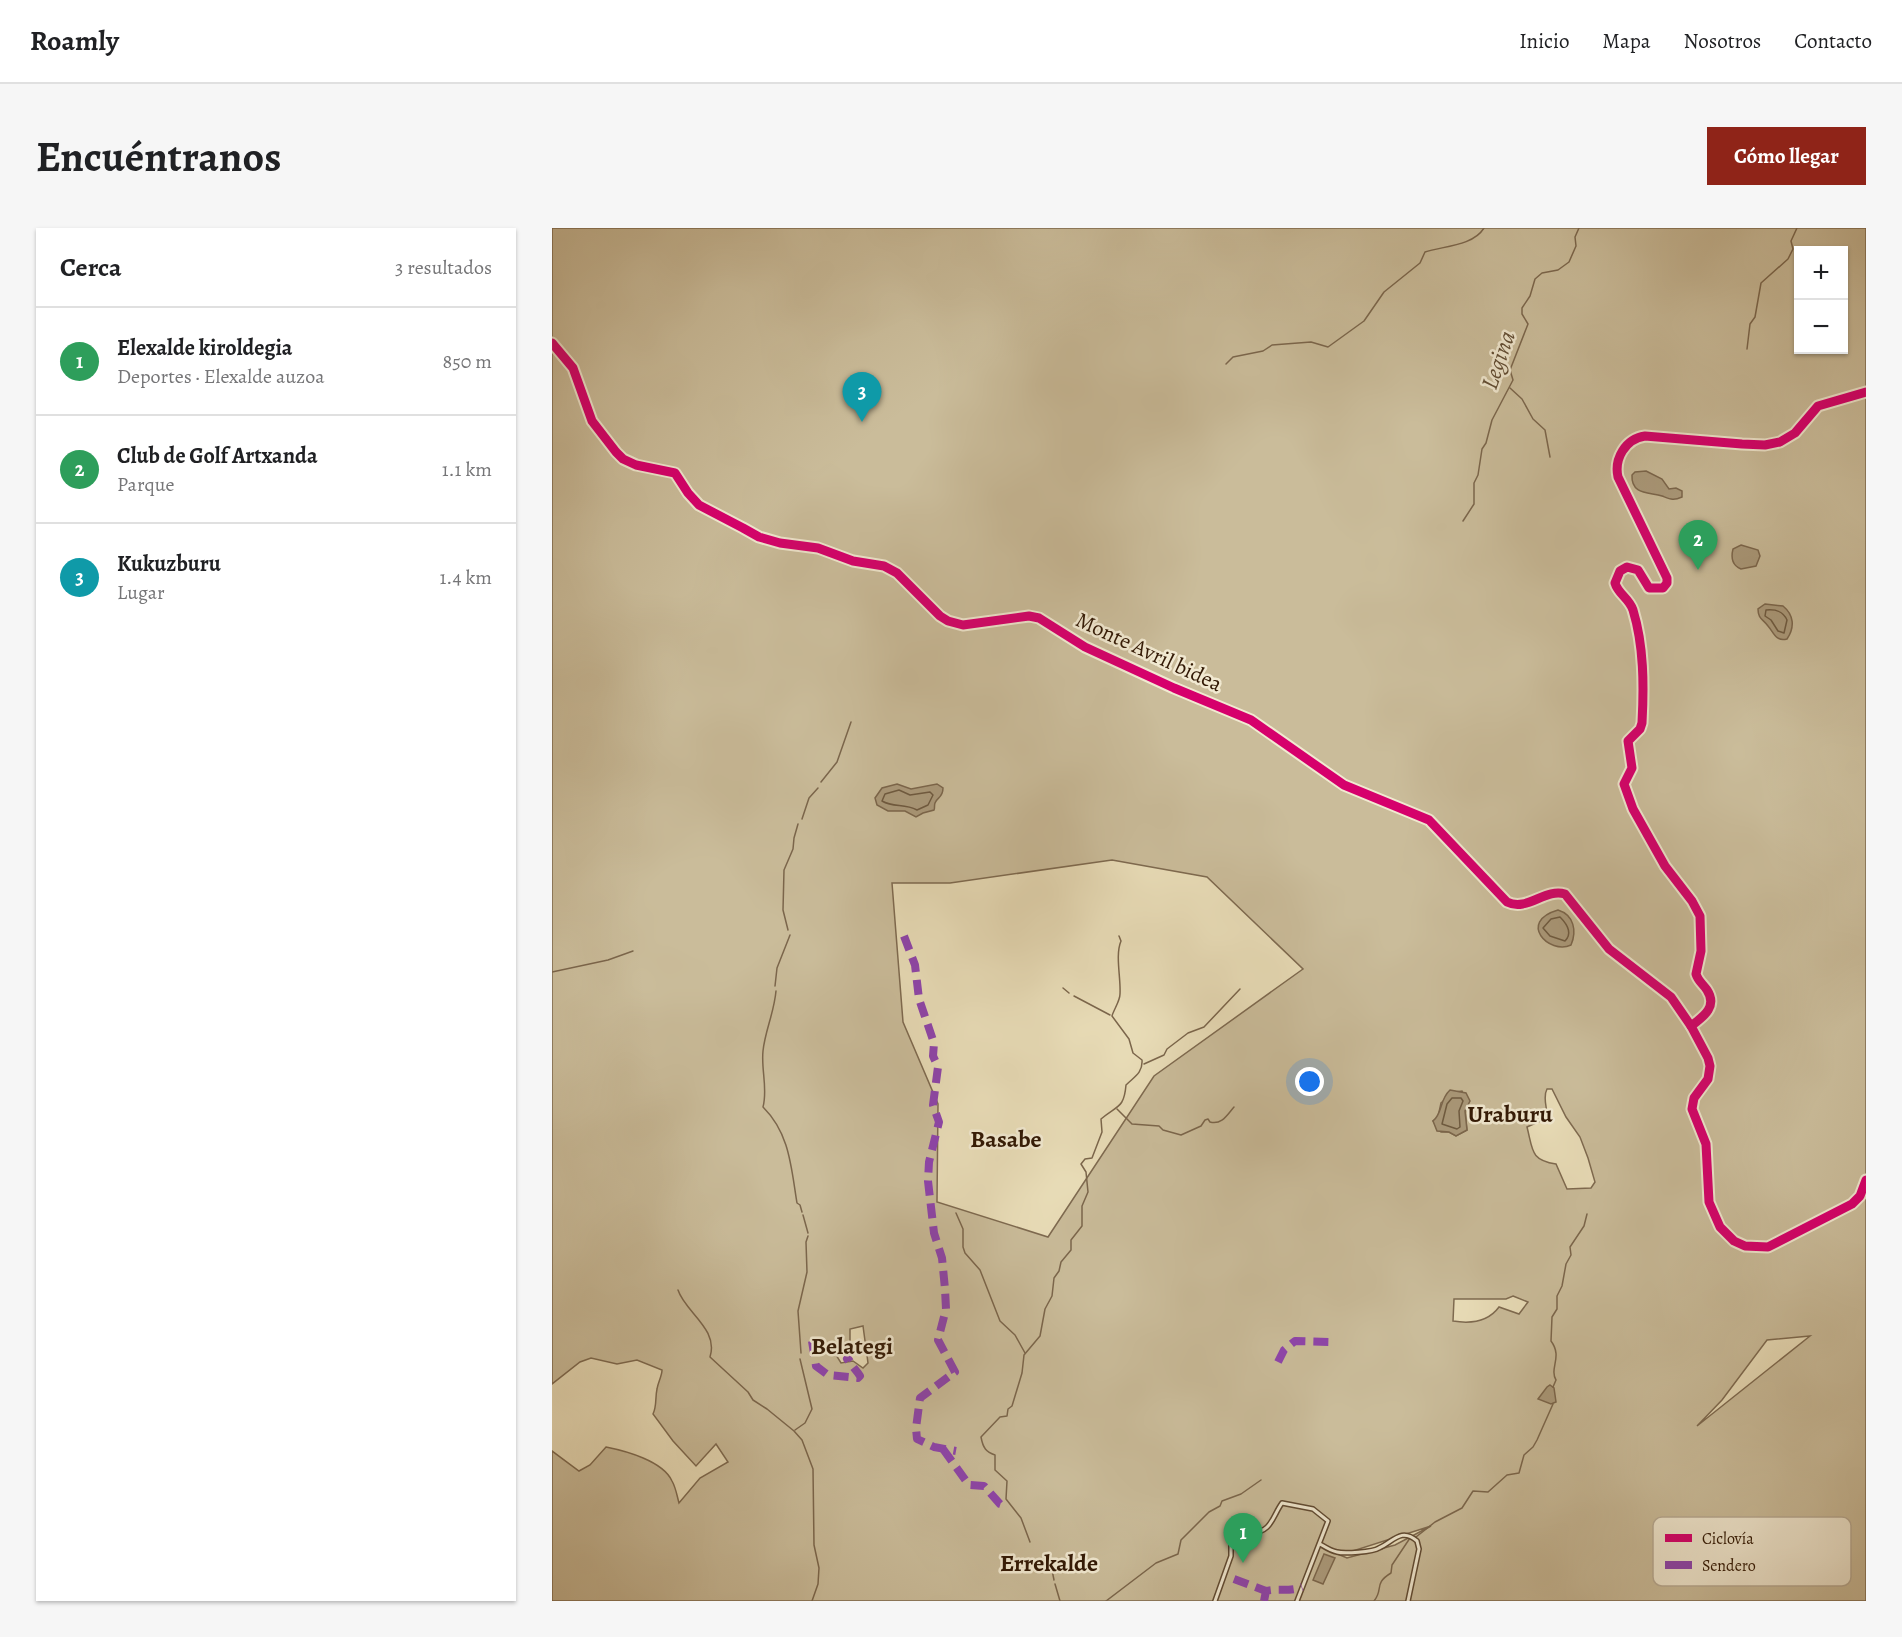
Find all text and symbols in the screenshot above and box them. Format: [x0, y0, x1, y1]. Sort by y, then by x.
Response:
text: Roamly [30, 22, 119, 60]
text: Inicio [1519, 27, 1569, 55]
text: Mapa [1602, 27, 1651, 55]
text: Nosotros [1684, 27, 1761, 55]
text: Contacto [1794, 27, 1872, 55]
button: Cómo llegar [1707, 127, 1866, 185]
text: Encuéntranos [36, 128, 281, 185]
map controls [1794, 246, 1848, 354]
button: + [1794, 246, 1848, 300]
text: Cerca [60, 250, 122, 285]
text: 3 resultados [395, 254, 492, 281]
button: − [1794, 300, 1848, 354]
water label: Legina [1473, 326, 1523, 394]
text: Elexalde kiroldegia [117, 333, 293, 363]
text: 1 [76, 348, 83, 375]
text: 850 m [442, 348, 492, 375]
text: Deportes · Elexalde auzoa [117, 363, 325, 390]
pin: 3 [842, 372, 882, 422]
text: Club de Golf Artxanda [117, 441, 318, 471]
text: 2 [75, 456, 84, 483]
text: 1.1 km [442, 456, 492, 483]
text: Parque [117, 471, 175, 498]
pin: 2 [1678, 520, 1718, 570]
text: Kukuzburu [117, 549, 221, 579]
text: 3 [75, 564, 84, 591]
text: 1.4 km [439, 564, 492, 591]
text: Lugar [117, 579, 165, 606]
street label: Monte Avril bidea [1071, 605, 1228, 699]
your location [1295, 1067, 1324, 1096]
district label: Uraburu [1468, 1098, 1553, 1130]
district label: Basabe [970, 1123, 1042, 1155]
district label: Belategi [811, 1330, 893, 1362]
pin: 1 [1224, 1514, 1262, 1563]
legend [1653, 1517, 1851, 1586]
text: Ciclovía [1702, 1528, 1754, 1550]
district label: Errekalde [1000, 1547, 1098, 1579]
text: Sendero [1702, 1555, 1756, 1577]

